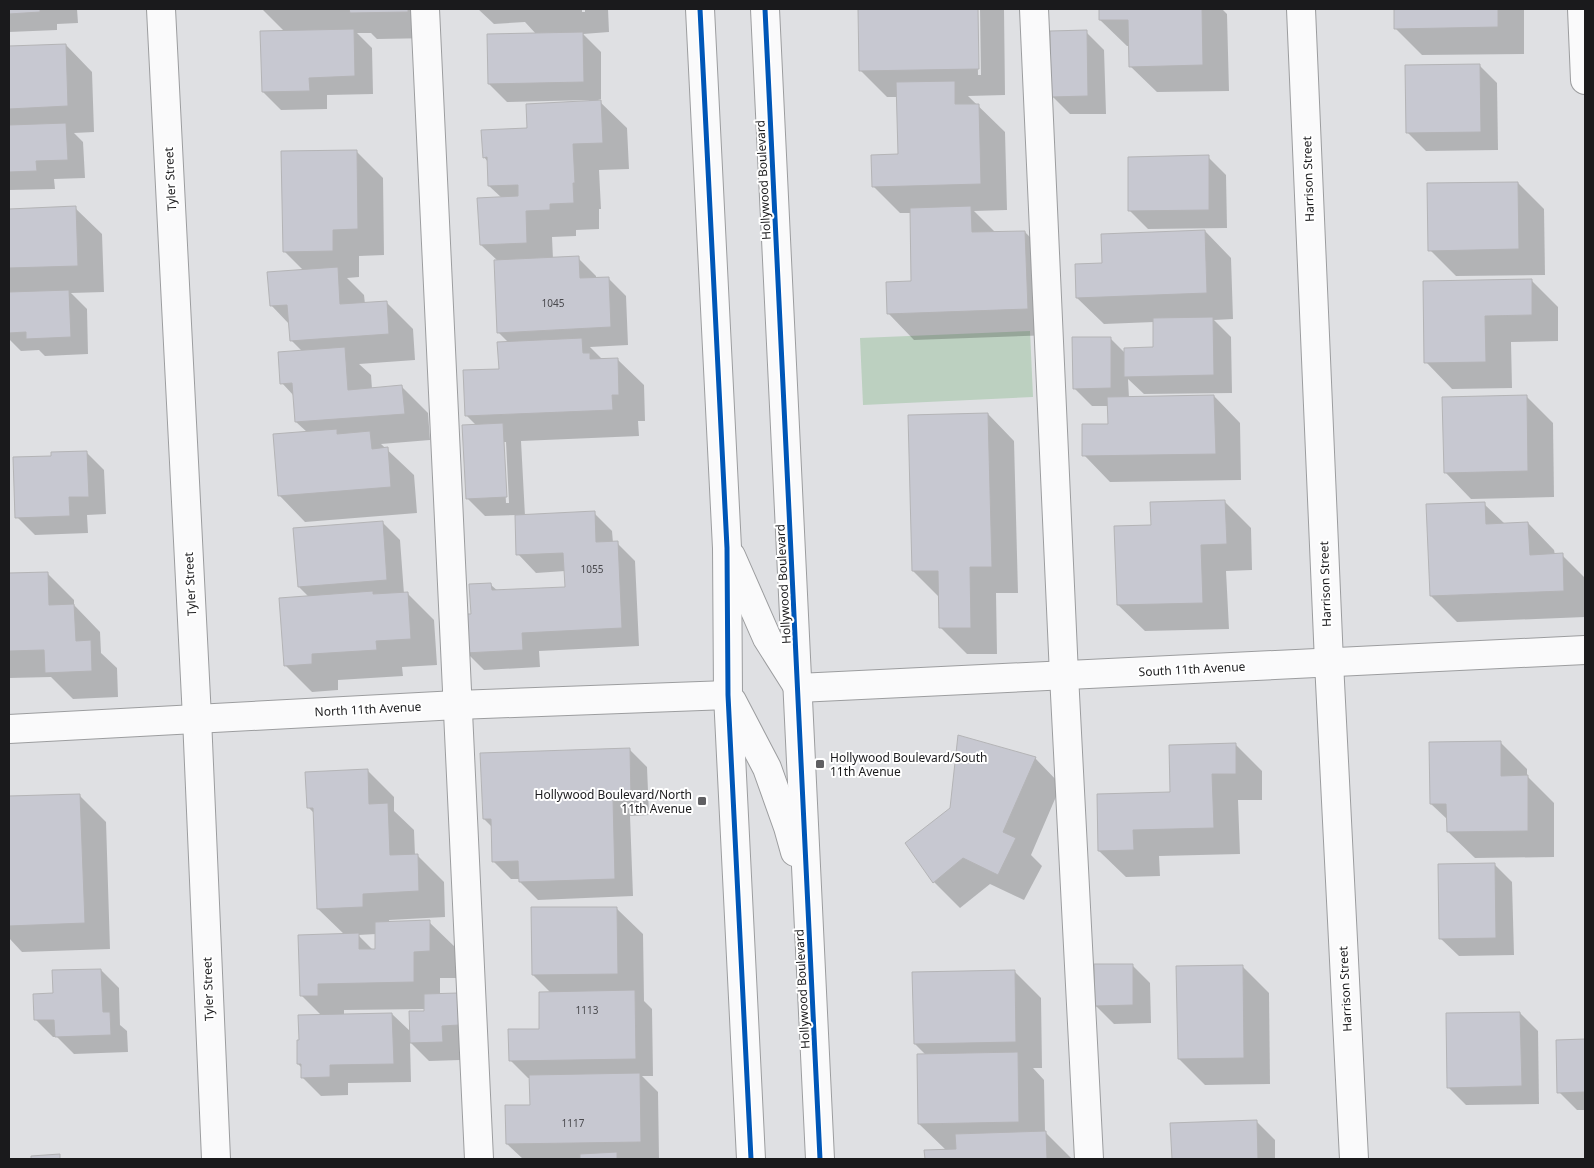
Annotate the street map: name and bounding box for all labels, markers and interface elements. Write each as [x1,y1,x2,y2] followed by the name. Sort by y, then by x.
[751,120,775,240] street label: Hollywood Boulevard
[1298,135,1318,222] street label: Harrison Street
[160,146,180,211] street label: Tyler Street
[542,296,565,310] house number: 1045
[771,524,795,644] street label: Hollywood Boulevard
[1315,540,1335,627] street label: Harrison Street
[180,551,200,616] street label: Tyler Street
[581,562,604,576] house number: 1055
[1138,658,1246,680] street label: South 11th Avenue
[314,698,422,720] street label: North 11th Avenue
[830,749,987,780] place label: Hollywood Boulevard/South 11th Avenue
[814,758,826,770] marker: Hollywood Boulevard/South 11th Avenue
[535,786,692,817] place label: Hollywood Boulevard/North 11th Avenue
[696,795,708,807] marker: Hollywood Boulevard/North 11th Avenue
[790,929,814,1049] street label: Hollywood Boulevard
[1334,945,1356,1032] street label: Harrison Street
[198,956,218,1021] street label: Tyler Street
[576,1003,599,1017] house number: 1113
[562,1116,585,1130] house number: 1117

